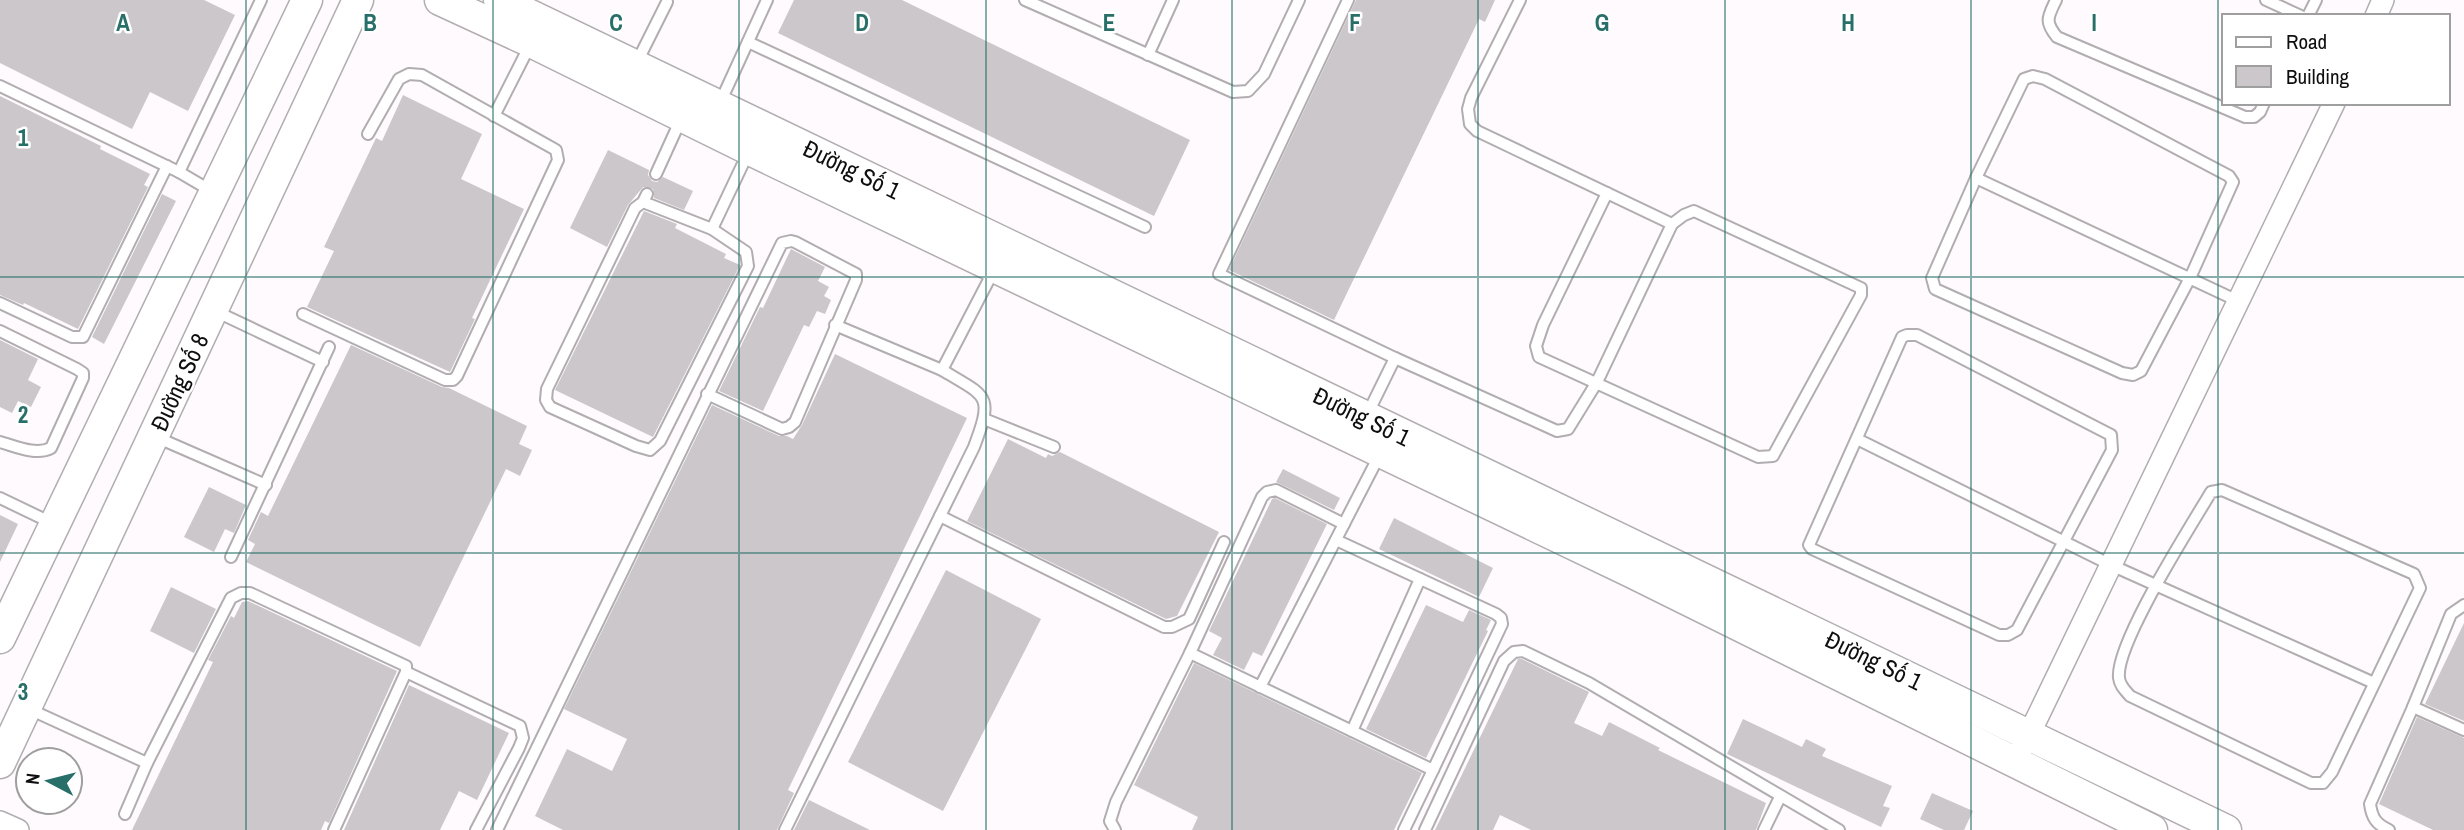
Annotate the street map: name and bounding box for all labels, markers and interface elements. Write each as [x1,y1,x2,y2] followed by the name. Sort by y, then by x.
[116,7,130,38] text: A
[363,7,377,38] text: B
[609,7,623,38] text: C
[855,7,869,38] text: D
[1103,7,1115,38] text: E
[1349,7,1361,38] text: F
[1595,7,1609,38] text: G
[1841,7,1855,38] text: H
[2091,7,2097,38] text: I
[2222,14,2450,105] legend
[2286,27,2327,56] text: Road
[2286,62,2350,91] text: Building
[18,122,29,153] text: 1
[798,132,906,206] street label: Đường Số 1
[143,328,215,436] street label: Đường Số 8
[1308,379,1416,453] street label: Đường Số 1
[18,399,28,430] text: 2
[1820,623,1928,697] street label: Đường Số 1
[18,676,28,707] text: 3
[14,746,84,816] north arrow
[19,772,46,786] text: N

